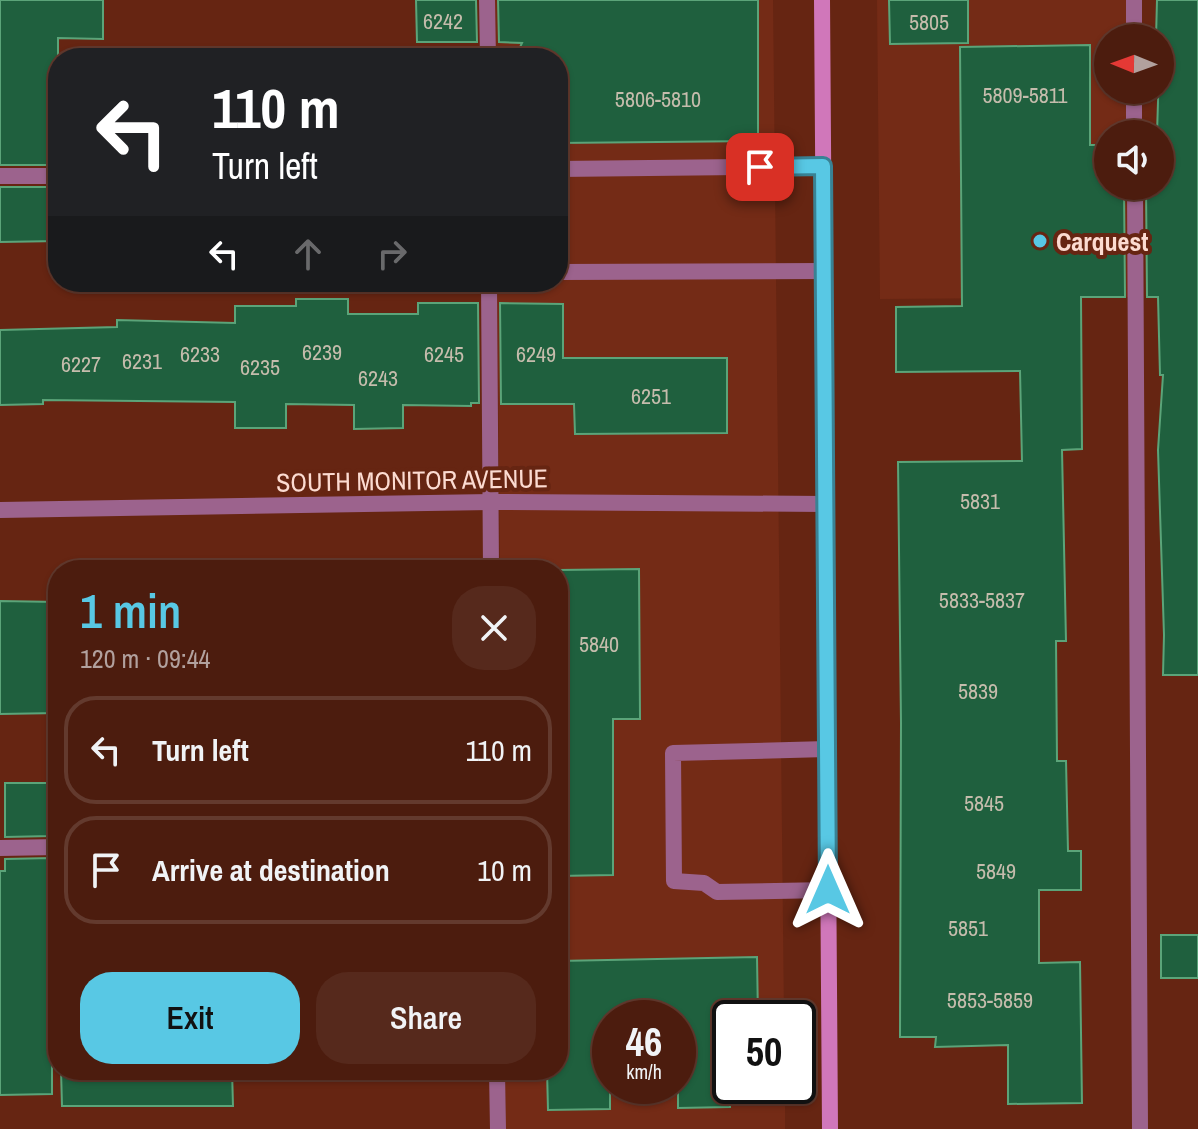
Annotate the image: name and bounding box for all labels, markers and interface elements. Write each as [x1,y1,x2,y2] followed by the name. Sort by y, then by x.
[423,6,463,36] house number: 6242
[909,7,949,37] house number: 5805
[1094,24,1174,104] north arrow
[1094,24,1174,200] map controls
[212,70,340,145] text: 110 m
[80,80,184,184] icon: left
[983,80,1067,110] house number: 5809-5811
[615,84,701,114] house number: 5806-5810
[1094,120,1174,200] button: sound
[726,133,794,201] pin
[212,142,318,190] text: Turn left
[738,145,782,189] icon: arrive
[1056,224,1148,259] place label: Carquest
[202,232,246,276] icon: left
[286,232,330,276] icon: ahead
[370,232,414,276] icon: right
[1031,232,1049,250] marker: Carquest
[302,337,342,367] house number: 6239
[180,339,220,369] house number: 6233
[424,339,464,369] house number: 6245
[516,339,556,369] house number: 6249
[122,346,162,376] house number: 6231
[61,349,101,379] house number: 6227
[240,352,280,382] house number: 6235
[358,363,398,393] house number: 6243
[631,381,671,411] house number: 6251
[276,460,548,500] street label: SOUTH MONITOR AVENUE
[960,486,1000,516] house number: 5831
[80,578,181,643] text: 1 min
[939,585,1025,615] house number: 5833-5837
[452,586,536,670] button: close
[579,629,619,659] house number: 5840
[80,641,210,676] text: 120 m · 09:44
[958,676,998,706] house number: 5839
[84,728,128,772] icon: left
[152,730,249,770] text: Turn left
[465,730,532,770] text: 110 m
[964,788,1004,818] house number: 5845
[84,848,128,892] icon: arrive
[786,848,870,932] position arrow
[152,850,390,890] text: Arrive at destination
[477,850,532,890] text: 10 m
[976,856,1016,886] house number: 5849
[948,913,988,943] house number: 5851
[80,972,300,1064] button: Exit
[316,972,536,1064] button: Share
[947,985,1033,1015] house number: 5853-5859
[712,1000,816,1104] speed limit sign: 50
[626,1015,662,1068] text: 46
[626,1058,662,1085] text: km/h

